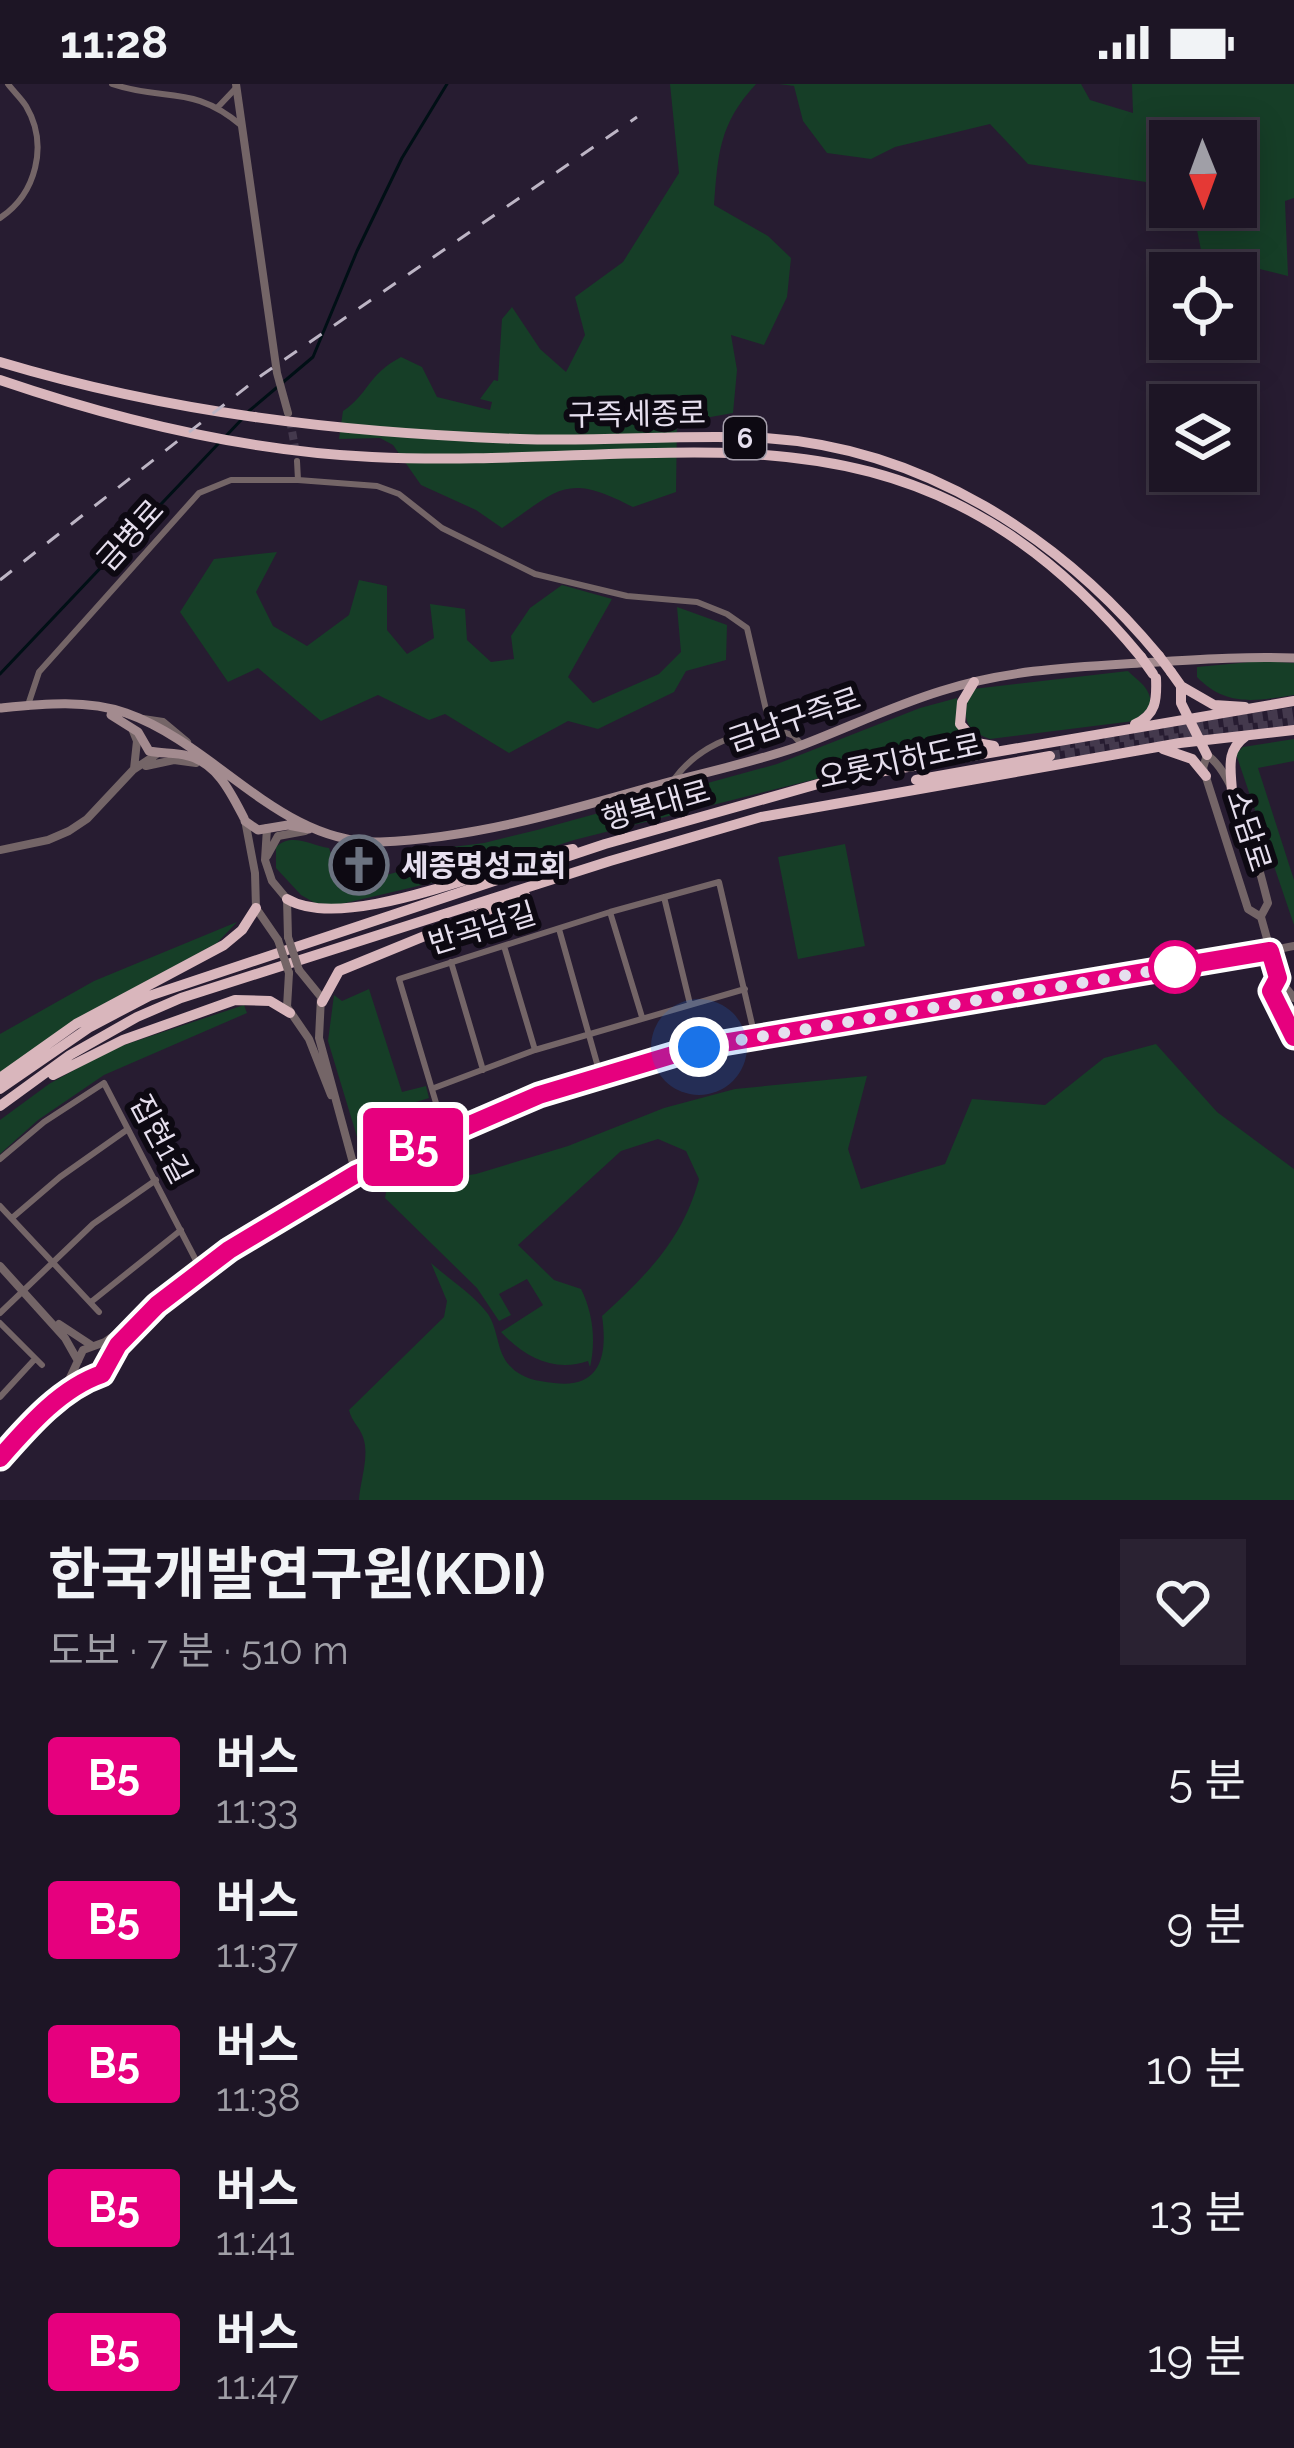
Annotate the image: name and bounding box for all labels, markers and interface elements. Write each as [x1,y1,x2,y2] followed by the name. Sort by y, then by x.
[60,16,168,69] text: 11:28
[1149,120,1257,228] north arrow
[1149,120,1257,492] map controls
[1149,252,1257,360] button: locate
[1149,384,1257,492] button: layers
[568,395,706,433] street label: 구즉세종로
[724,417,766,459] road number: 6
[89,493,171,577] street label: 금병로
[723,680,865,758] street label: 금남구즉로
[815,727,985,795] street label: 오롯지하도로
[598,773,714,837] street label: 행복대로
[1220,786,1278,876] street label: 소담로
[328,834,390,896] church icon: 세종명성교회
[401,848,567,883] place label: 세종명성교회
[424,895,540,961] street label: 반곡남길
[1150,942,1200,992] unlabelled marker
[669,1017,729,1077] your location
[123,1089,199,1189] street label: 집현1길
[359,1108,467,1186] line badge: B5
[387,1122,439,1171] text: B5
[1120,1539,1246,1665] button: heart
[48,1540,546,1607] text: 한국개발연구원(KDI)
[48,1627,349,1673] text: 도보 · 7 분 · 510 m
[216,1731,299,1784] text: 버스
[88,1751,140,1800] text: B5
[1169,1754,1246,1807] text: 5 분
[216,1786,298,1832] text: 11:33
[216,1875,299,1928] text: 버스
[88,1895,140,1944] text: B5
[1167,1898,1246,1951] text: 9 분
[216,1930,298,1976] text: 11:37
[216,2019,299,2072] text: 버스
[88,2039,140,2088] text: B5
[1146,2042,1246,2095] text: 10 분
[216,2074,301,2120] text: 11:38
[216,2163,299,2216] text: 버스
[88,2183,140,2232] text: B5
[1150,2186,1246,2239] text: 13 분
[216,2218,295,2264] text: 11:41
[216,2307,299,2360] text: 버스
[88,2327,140,2376] text: B5
[1147,2330,1246,2383] text: 19 분
[216,2362,299,2408] text: 11:47

